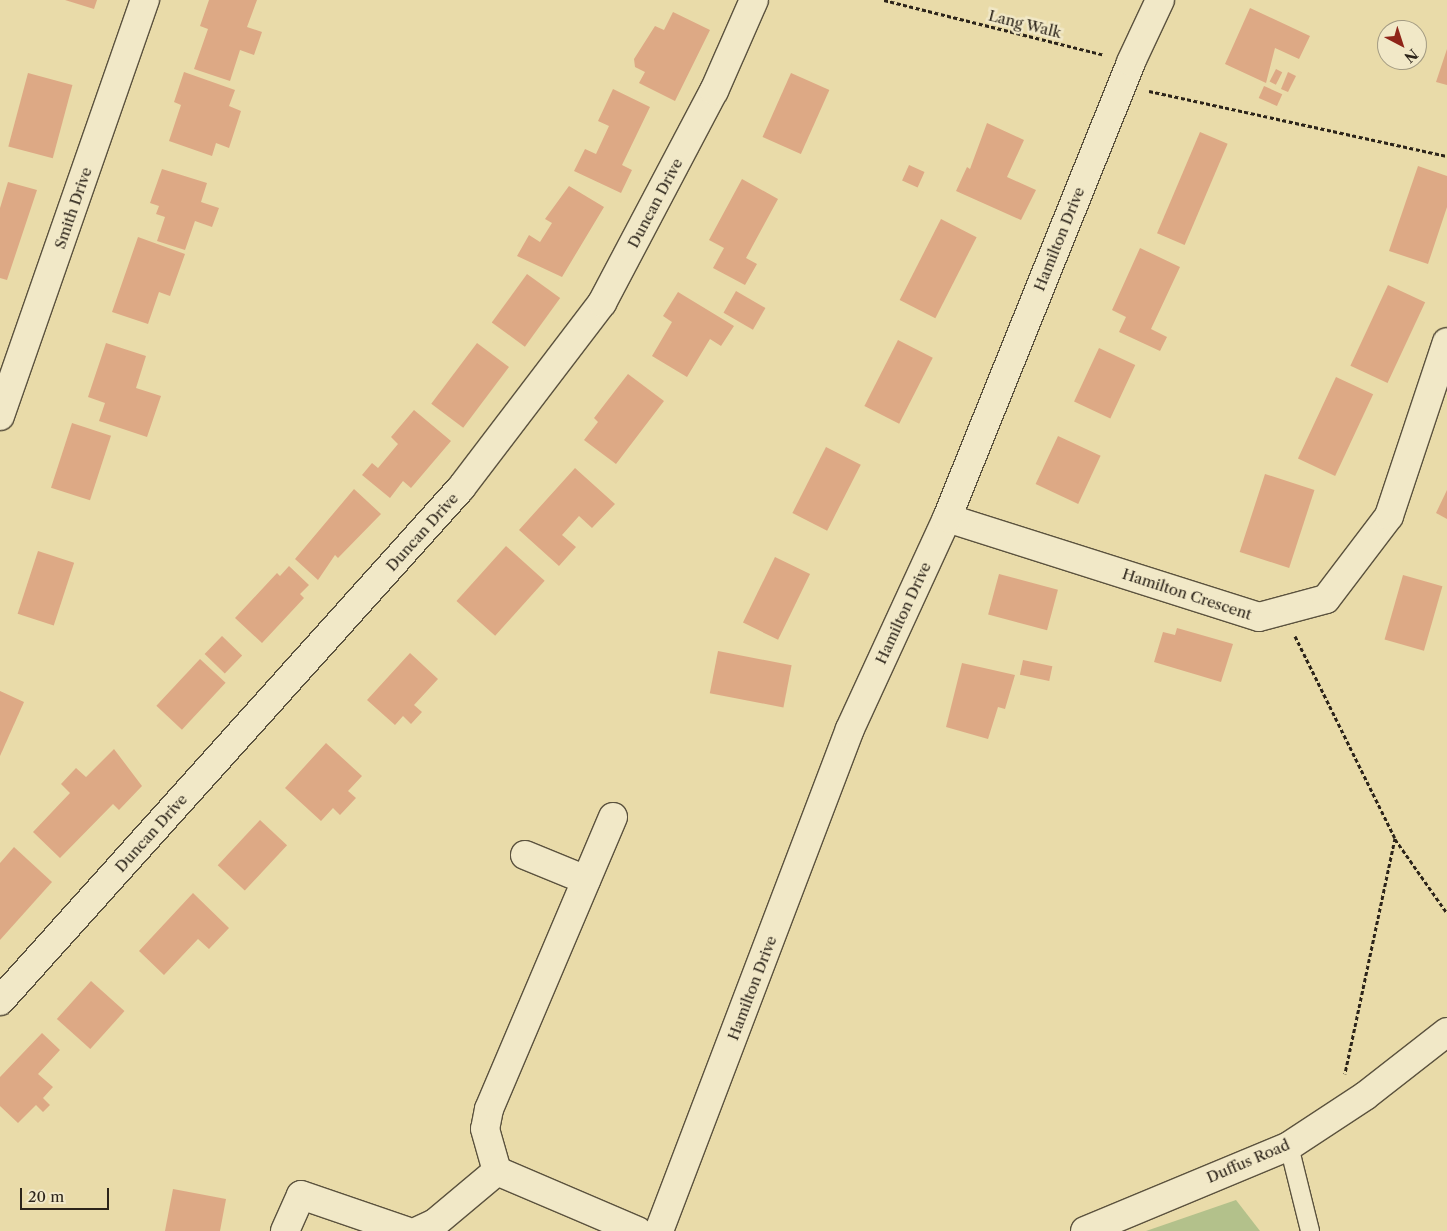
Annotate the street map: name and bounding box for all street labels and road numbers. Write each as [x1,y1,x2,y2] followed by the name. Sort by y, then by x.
[986,6,1064,42] street label: Lang Walk
[624,155,686,251] street label: Duncan Drive
[51,165,95,251] street label: Smith Drive
[1030,184,1088,294] street label: Hamilton Drive
[382,489,462,575] street label: Duncan Drive
[871,559,935,667] street label: Hamilton Drive
[1120,565,1254,623] street label: Hamilton Crescent
[111,790,191,876] street label: Duncan Drive
[724,933,780,1043] street label: Hamilton Drive
[1204,1135,1292,1187] street label: Duffus Road

